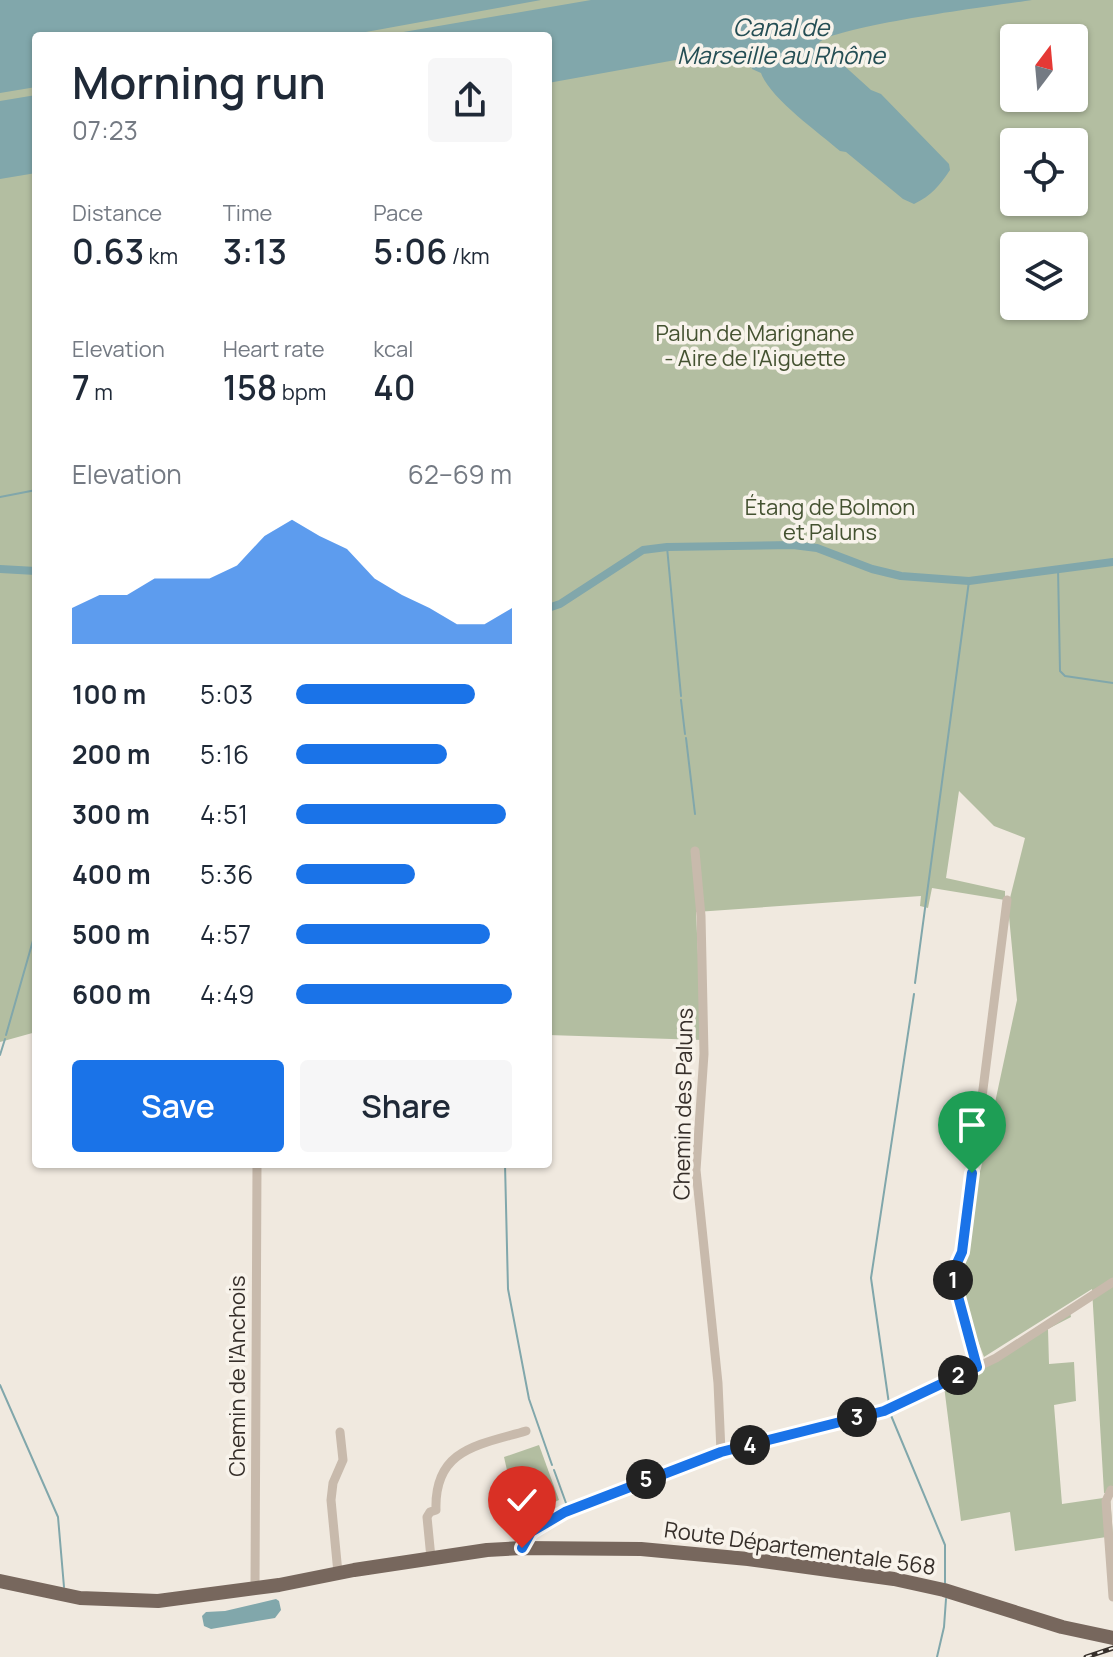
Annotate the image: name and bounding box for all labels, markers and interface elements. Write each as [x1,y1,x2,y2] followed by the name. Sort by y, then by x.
[677,10,887,71] water label: Canal de Marseille au Rhône
[1000,24,1088,112] north arrow
[1000,24,1088,320] map controls
[72,52,326,112] text: Morning run
[428,58,512,142] button: share
[72,112,138,148] text: 07:23
[1000,128,1088,216] button: locate
[72,198,162,228] text: Distance
[223,198,272,228] text: Time
[373,198,423,228] text: Pace
[72,228,144,274] text: 0.63
[223,228,287,274] text: 3:13
[373,228,447,274] text: 5:06
[1000,232,1088,320] button: layers
[144,241,178,271] text: km
[447,241,490,271] text: /km
[656,318,855,373] park label: Palun de Marignane - Aire de l'Aiguette
[72,334,165,364] text: Elevation
[223,334,325,364] text: Heart rate
[373,334,413,364] text: kcal
[72,364,90,410] text: 7
[223,364,277,410] text: 158
[373,364,416,410] text: 40
[90,377,113,407] text: m
[277,377,326,407] text: bpm
[72,456,182,492] text: Elevation
[408,456,512,492] text: 62–69 m
[745,492,915,547] park label: Étang de Bolmon et Paluns
[72,676,146,712] text: 100 m
[200,676,253,712] text: 5:03
[72,736,150,772] text: 200 m
[200,736,249,772] text: 5:16
[72,796,150,832] text: 300 m
[200,796,248,832] text: 4:51
[72,856,151,892] text: 400 m
[200,856,253,892] text: 5:36
[72,916,150,952] text: 500 m
[200,916,251,952] text: 4:57
[72,976,151,1012] text: 600 m
[200,976,254,1012] text: 4:49
[666,1008,700,1200] street label: Chemin des Paluns
[72,1060,284,1152] button: Save
[300,1060,512,1152] button: Share
[938,1091,1006,1173] pin
[950,1103,994,1147] icon: arrive
[933,1260,973,1300] pin: 1
[948,1265,958,1295] text: 1
[222,1275,252,1477] street label: Chemin de l'Anchois
[938,1355,978,1395] pin: 2
[951,1360,965,1390] text: 2
[837,1397,877,1437] pin: 3
[851,1402,863,1432] text: 3
[730,1425,770,1465] pin: 4
[743,1430,757,1460] text: 4
[626,1459,666,1499] pin: 5
[640,1464,652,1494] text: 5
[488,1466,556,1548] pin
[500,1478,544,1522] icon: check
[662,1514,938,1582] street label: Route Départementale 568

